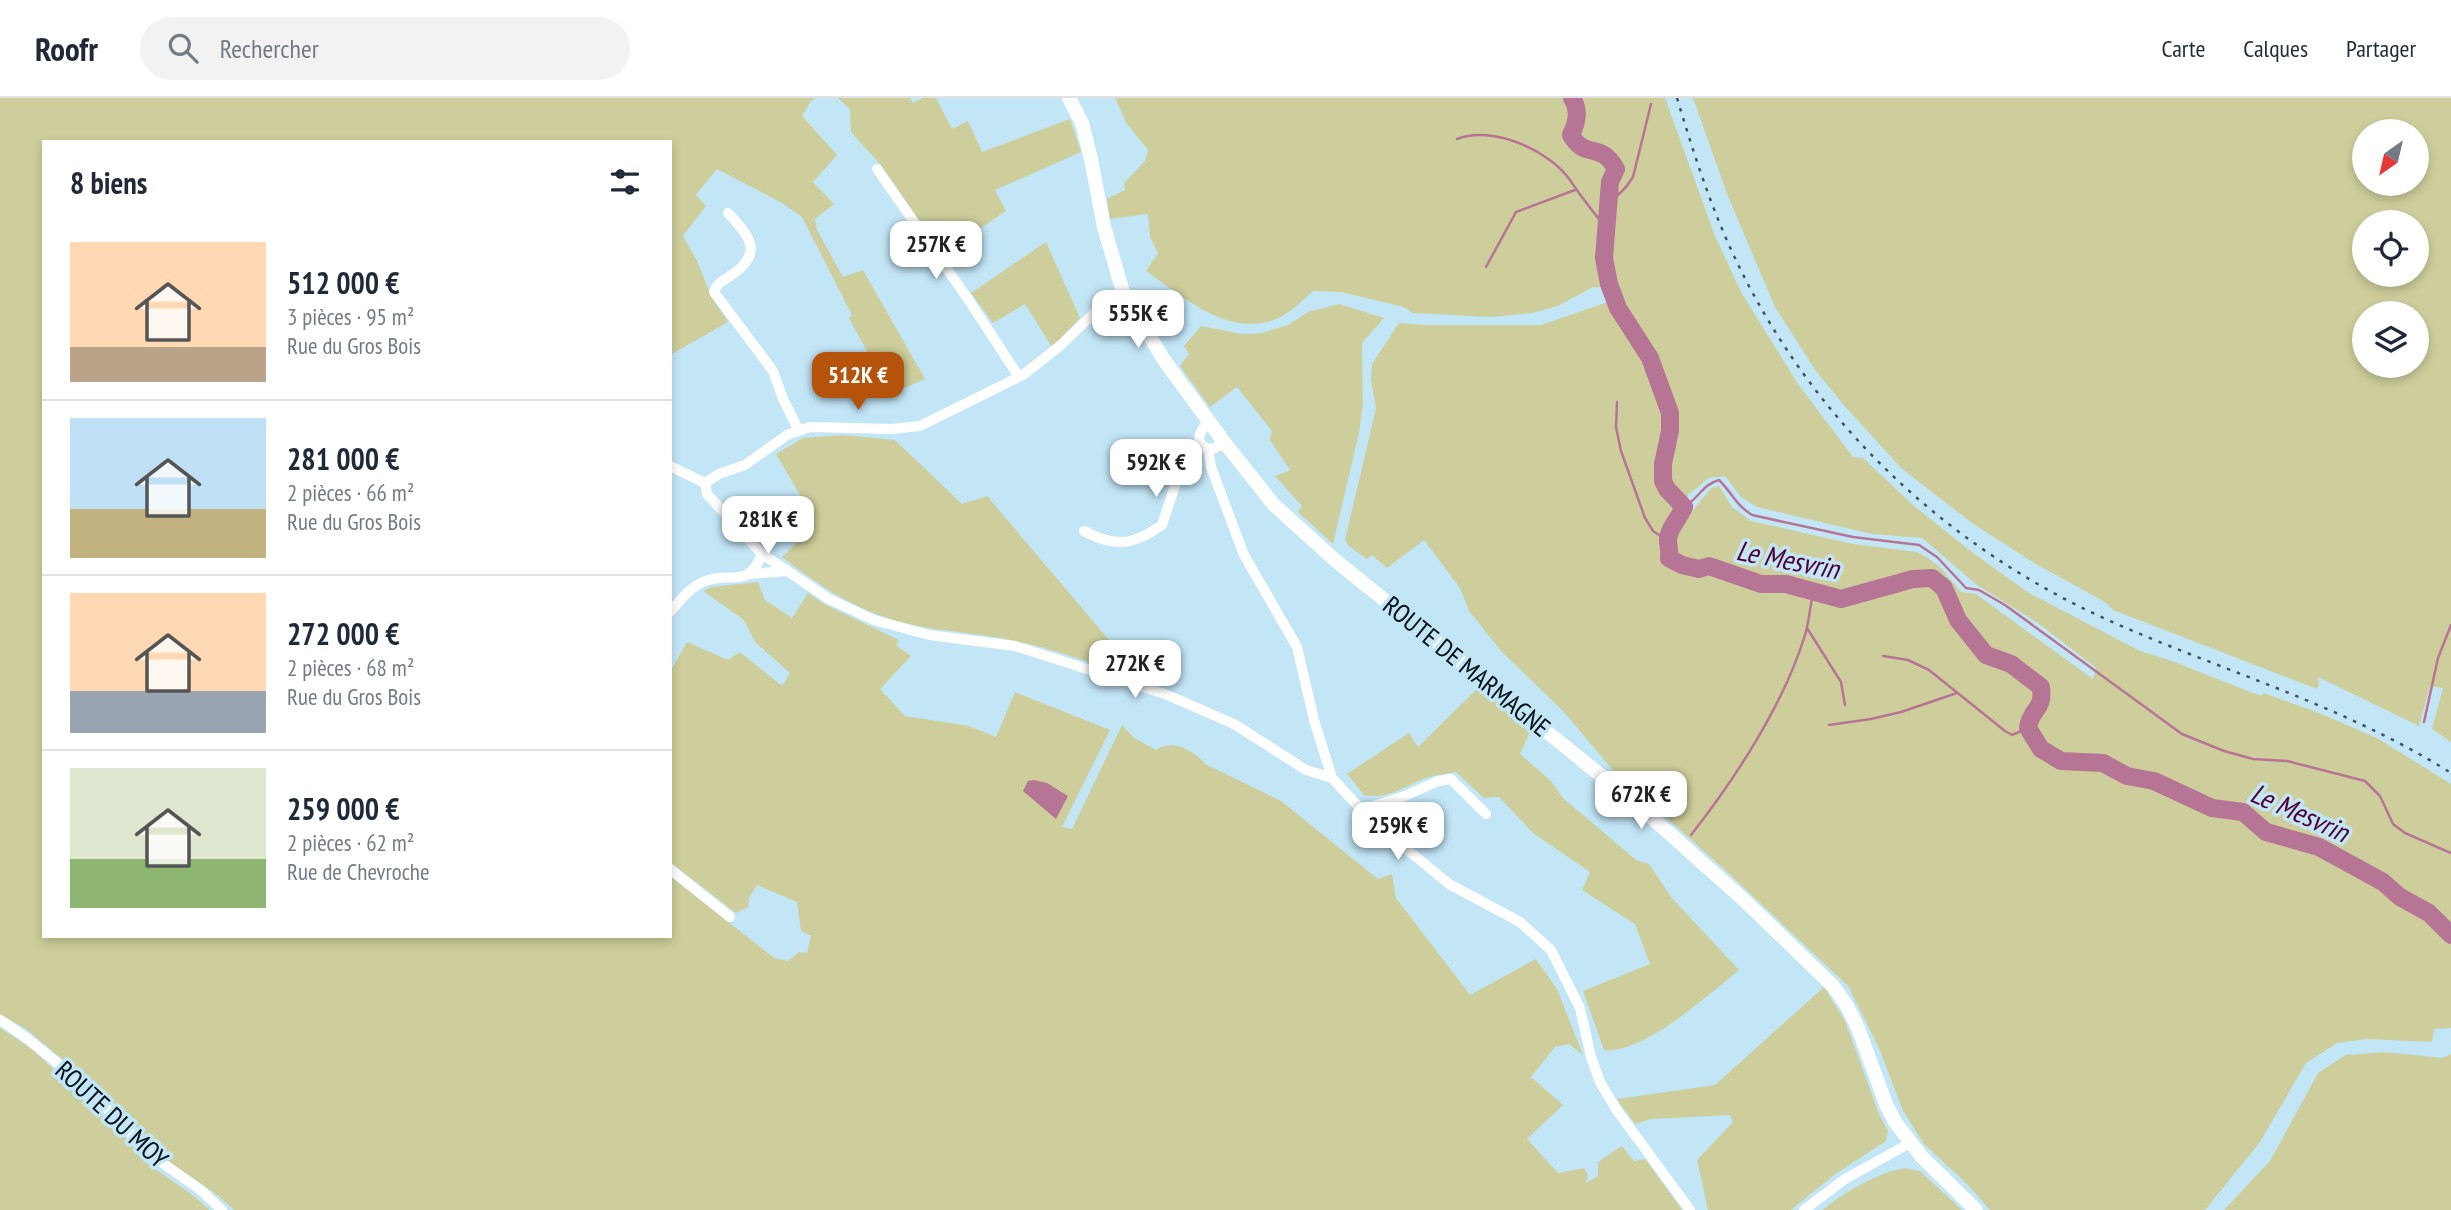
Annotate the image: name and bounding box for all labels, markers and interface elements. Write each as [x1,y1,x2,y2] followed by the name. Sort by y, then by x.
[140,17,630,80] search box
[35,27,98,70] text: Roofr
[164,29,202,67] icon: search
[220,32,319,65] text: Rechercher
[2162,33,2205,64] text: Carte
[2243,33,2308,64] text: Calques
[2346,33,2416,64] text: Partager
[2352,119,2429,196] north arrow
[2352,119,2429,378] map controls
[70,163,147,202] text: 8 biens
[606,163,644,201] icon: filters
[2352,210,2429,287] button: locate
[879,222,993,281] pin: 257K €
[906,229,966,258] text: 257K €
[287,263,400,302] text: 512 000 €
[126,270,210,354] icon: home
[1081,290,1195,350] pin: 555K €
[1108,298,1168,327] text: 555K €
[2352,301,2429,378] button: layers
[287,302,414,331] text: 3 pièces · 95 m²
[287,331,421,360] text: Rue du Gros Bois
[801,352,915,412] pin: 512K €
[828,360,888,389] text: 512K €
[287,439,400,478] text: 281 000 €
[1099,440,1213,499] pin: 592K €
[126,446,210,530] icon: home
[1126,447,1186,476] text: 592K €
[287,478,414,507] text: 2 pièces · 66 m²
[711,496,825,556] pin: 281K €
[738,504,798,533] text: 281K €
[287,507,421,536] text: Rue du Gros Bois
[1734,531,1844,587] water label: Le Mesvrin
[1377,588,1557,744] street label: ROUTE DE MARMAGNE
[287,614,400,653] text: 272 000 €
[126,621,210,705] icon: home
[1078,640,1192,700] pin: 272K €
[1105,648,1165,677] text: 272K €
[287,653,414,682] text: 2 pièces · 68 m²
[287,682,421,711] text: Rue du Gros Bois
[1584,772,1698,831] pin: 672K €
[2245,774,2356,851] water label: Le Mesvrin
[1611,779,1671,808] text: 672K €
[287,789,400,828] text: 259 000 €
[126,796,210,880] icon: home
[1341,802,1455,862] pin: 259K €
[1368,810,1428,839] text: 259K €
[287,828,414,857] text: 2 pièces · 62 m²
[287,857,429,886] text: Rue de Chevroche
[49,1053,175,1175] street label: ROUTE DU MOY

